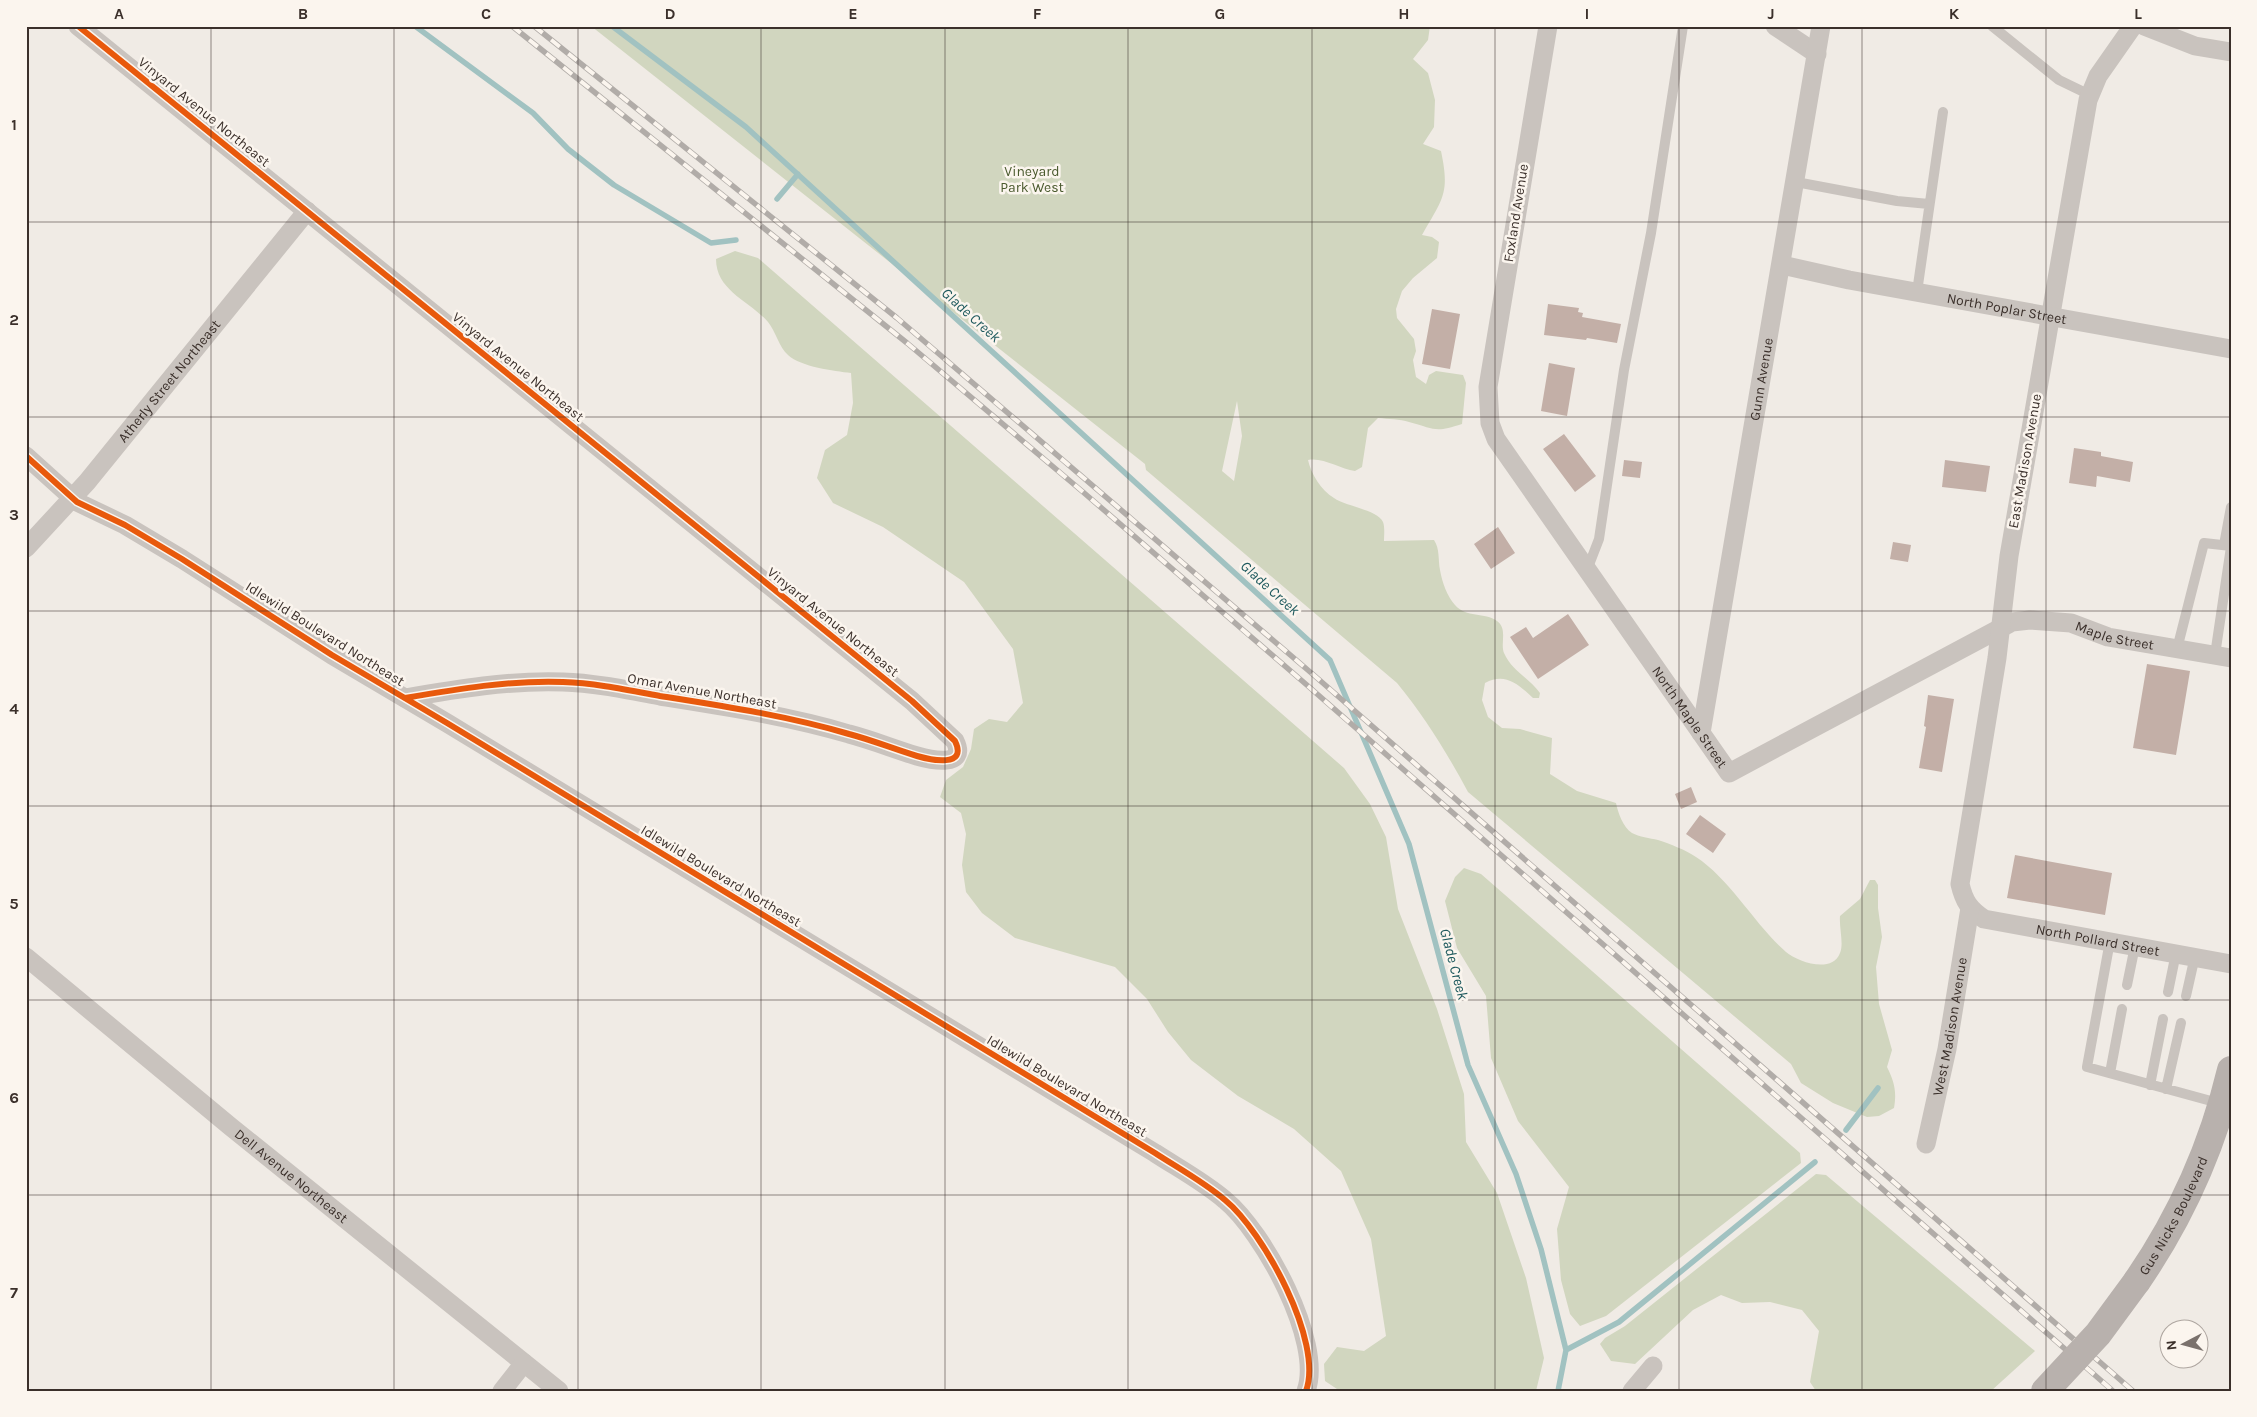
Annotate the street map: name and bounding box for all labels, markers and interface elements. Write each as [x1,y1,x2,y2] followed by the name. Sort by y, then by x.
[114,4,124,23] text: A
[298,4,308,23] text: B
[481,4,491,23] text: C
[665,4,676,23] text: D
[848,4,858,23] text: E
[1033,4,1042,23] text: F
[1215,4,1225,23] text: G
[1398,4,1410,23] text: H
[1585,4,1589,23] text: I
[1767,4,1775,23] text: J
[1949,4,1960,23] text: K
[2134,4,2142,23] text: L
[135,54,273,170] street label: Vinyard Avenue Northeast
[11,115,17,134] text: 1
[1000,163,1064,196] park label: Vineyard Park West
[1500,163,1532,263] street label: Foxland Avenue
[938,284,1004,346] water label: Glade Creek
[1946,289,2068,328] street label: North Poplar Street
[449,309,587,425] street label: Vinyard Avenue Northeast
[9,310,19,329] text: 2
[114,316,224,446] street label: Atherly Street Northeast
[1746,336,1776,422] street label: Gunn Avenue
[2005,392,2045,530] street label: East Madison Avenue
[9,505,19,524] text: 3
[1237,557,1303,619] water label: Glade Creek
[764,564,902,680] street label: Vinyard Avenue Northeast
[242,578,408,690] street label: Idlewild Boulevard Northeast
[2073,617,2155,653] street label: Maple Street
[1649,663,1731,771] street label: North Maple Street
[626,670,778,712] street label: Omar Avenue Northeast
[9,699,19,718] text: 4
[638,821,804,931] street label: Idlewild Boulevard Northeast
[9,894,19,913] text: 5
[2035,920,2161,959] street label: North Pollard Street
[1436,926,1472,1002] water label: Glade Creek
[1928,956,1970,1097] street label: West Madison Avenue
[984,1031,1150,1141] street label: Idlewild Boulevard Northeast
[9,1088,19,1107] text: 6
[231,1125,352,1226] street label: Dell Avenue Northeast
[2135,1154,2211,1278] street label: Gus Nicks Boulevard
[10,1283,18,1302] text: 7
[2160,1320,2210,1370] north arrow
[2163,1339,2181,1351] text: N

